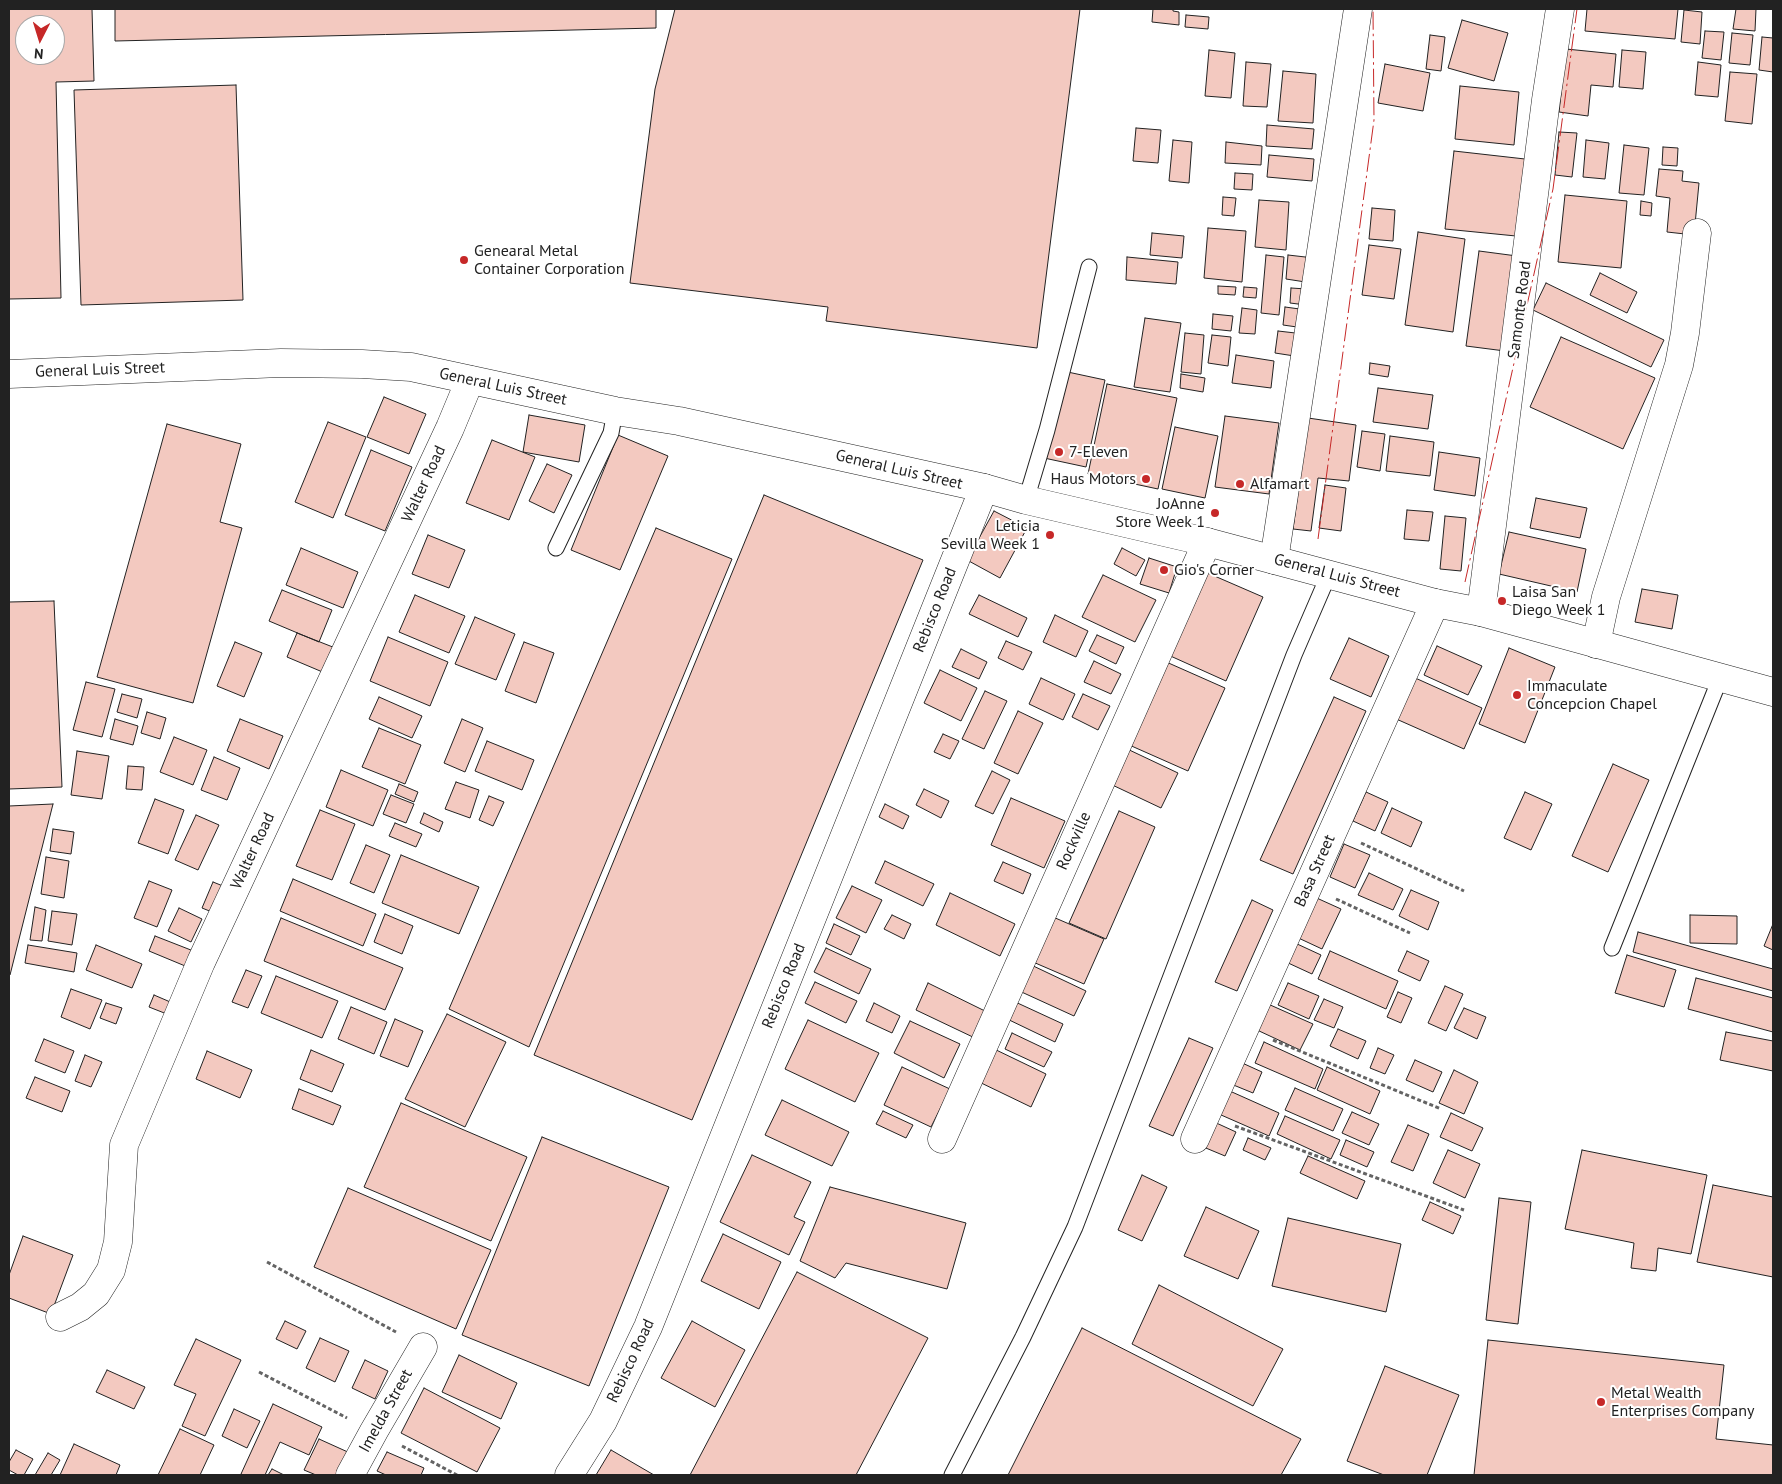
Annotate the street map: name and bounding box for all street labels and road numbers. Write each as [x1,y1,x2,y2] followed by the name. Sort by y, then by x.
[1504,260,1536,360] street label: Samonte Road
[35,358,165,382] street label: General Luis Street
[437,364,569,410] street label: General Luis Street
[398,443,450,525] street label: Walter Road
[834,446,964,494] street label: General Luis Street
[1272,550,1402,602] street label: General Luis Street
[909,565,961,655] street label: Rebisco Road
[1053,809,1095,873] street label: Rockville
[227,810,279,892] street label: Walter Road
[1291,832,1339,910] street label: Basa Street
[758,941,810,1031] street label: Rebisco Road
[603,1316,659,1406] street label: Rebisco Road
[355,1366,417,1456] street label: Imelda Street

